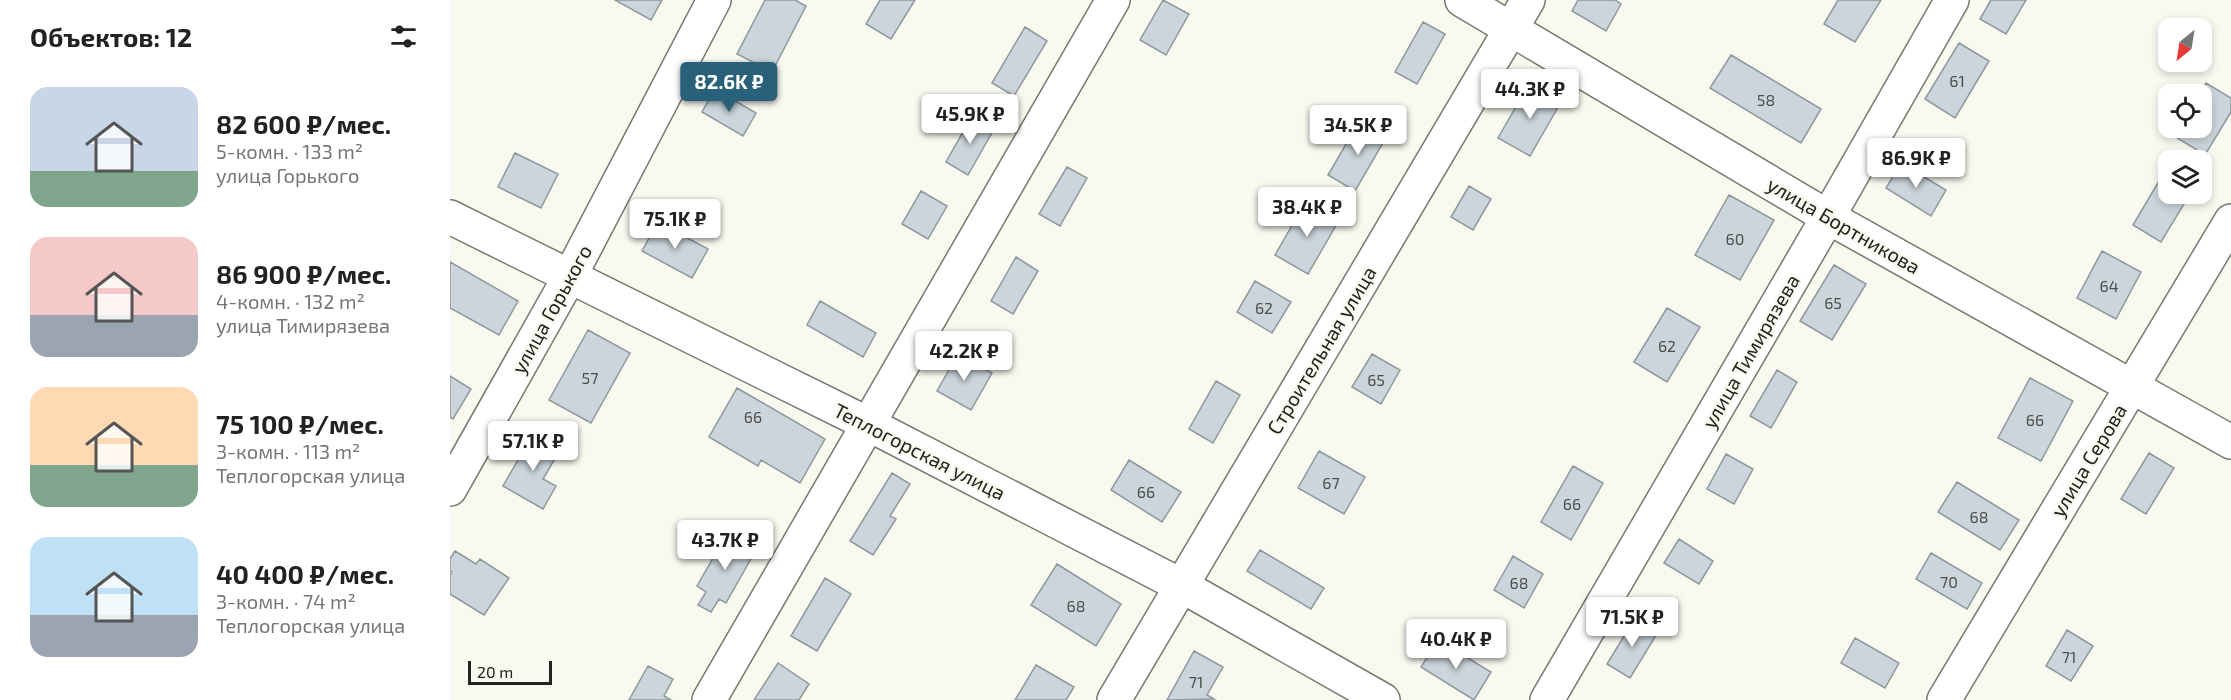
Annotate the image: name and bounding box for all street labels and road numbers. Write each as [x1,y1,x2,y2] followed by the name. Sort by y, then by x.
[1763,171,1925,279] street label: улица Бортникова
[506,240,597,378] street label: улица Горького
[1261,262,1382,439] street label: Строительная улица
[1696,270,1805,433] street label: улица Тимирязева
[830,397,1010,506] street label: Теплогорская улица
[2045,399,2132,521] street label: улица Серова

